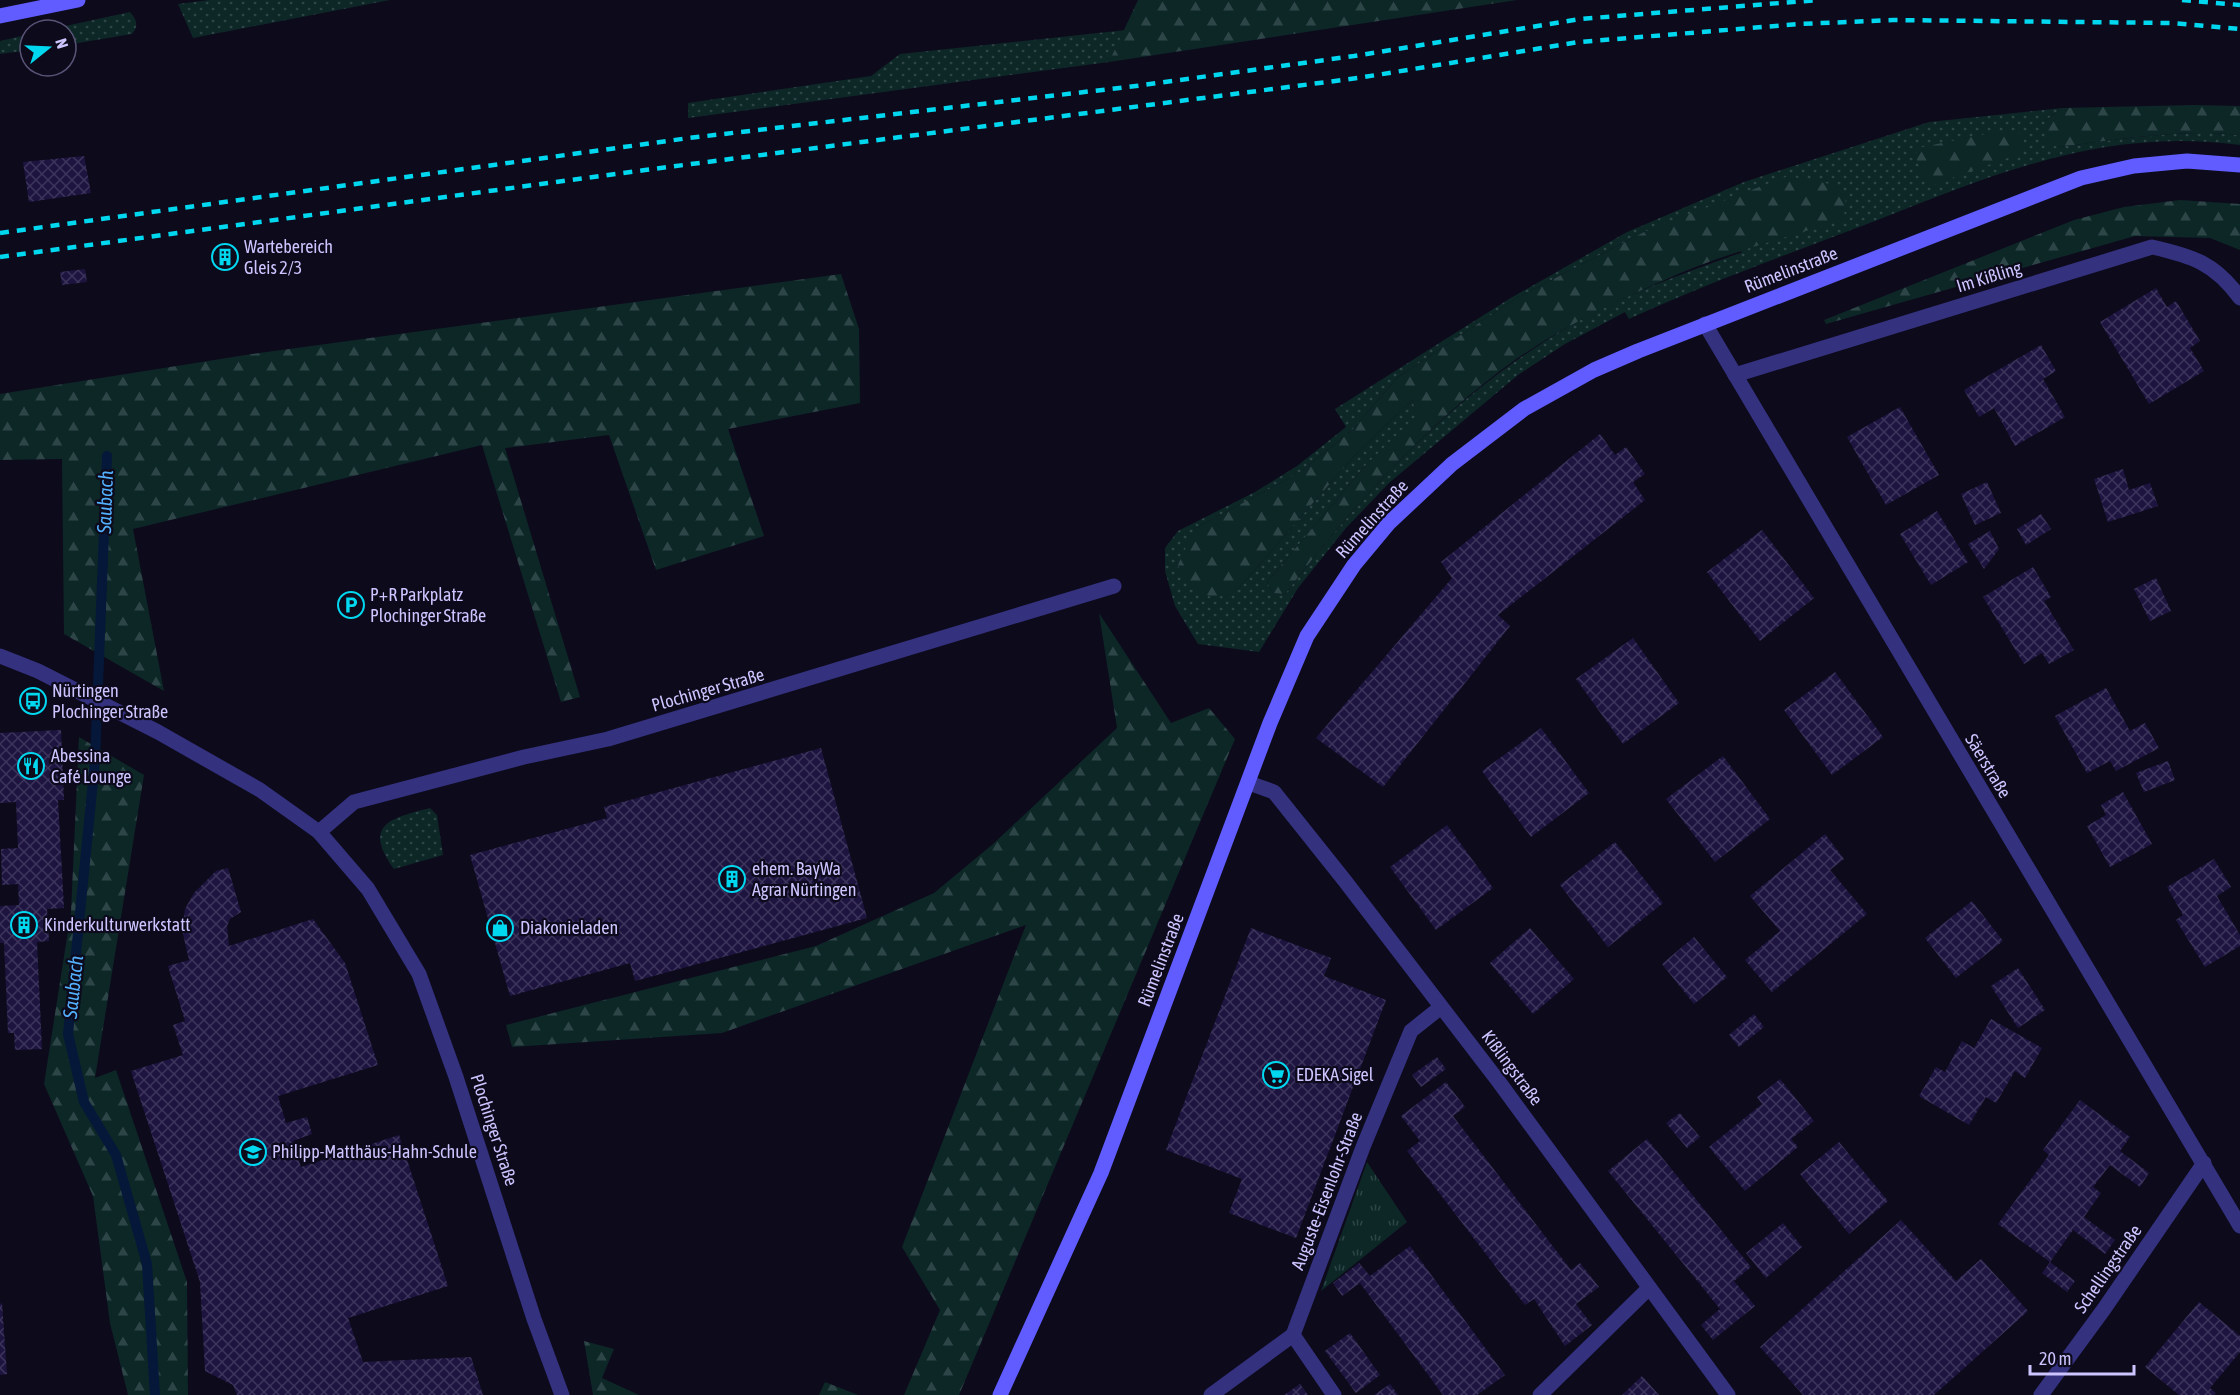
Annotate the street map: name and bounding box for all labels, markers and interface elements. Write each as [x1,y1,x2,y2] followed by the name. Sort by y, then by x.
[18,18,78,78] north arrow
[52,36,72,51] text: N
[244,236,333,278] place label: Wartebereich Gleis 2/3
[210,242,240,272] building icon: Wartebereich Gleis 2/3
[1741,242,1840,297] street label: Rümelinstraße
[1954,257,2024,296] street label: Im Kißling
[92,470,117,535] water label: Saubach
[1331,475,1412,562] street label: Rümelinstraße
[370,584,486,626] place label: P+R Parkplatz Plochinger Straße
[336,590,366,620] parking icon: P+R Parkplatz Plochinger Straße
[649,663,767,716] street label: Plochinger Straße
[52,680,168,722] place label: Nürtingen Plochinger Straße
[18,686,48,716] bus stop icon: Nürtingen Plochinger Straße
[1961,730,2016,802] street label: Säerstraße
[51,745,131,787] place label: Abessina Café Lounge
[16,751,46,781] restaurant icon: Abessina Café Lounge
[752,858,856,900] place label: ehem. BayWa Agrar Nürtingen
[717,864,747,894] building icon: ehem. BayWa Agrar Nürtingen
[9,910,39,940] building icon: Kinderkulturwerkstatt
[1133,910,1188,1009] street label: Rümelinstraße
[485,913,515,943] shop icon: Diakonieladen
[44,914,191,935] place label: Kinderkulturwerkstatt
[520,917,618,938] place label: Diakonieladen
[58,954,87,1021] water label: Saubach
[1477,1026,1547,1109] street label: Kißlingstraße
[1261,1060,1291,1090] supermarket icon: EDEKA Sigel
[1296,1064,1374,1085] place label: EDEKA Sigel
[467,1071,522,1188] street label: Plochinger Straße
[1287,1109,1366,1273] street label: Auguste-Eisenlohr-Straße
[238,1137,268,1167] school or university icon: Philipp-Matthäus-Hahn-Schule
[272,1141,477,1162] place label: Philipp-Matthäus-Hahn-Schule
[2070,1221,2146,1317] street label: Schellingstraße
[2030,1338,2134,1376] scale bar
[2039,1348,2071,1369] text: 20 m

